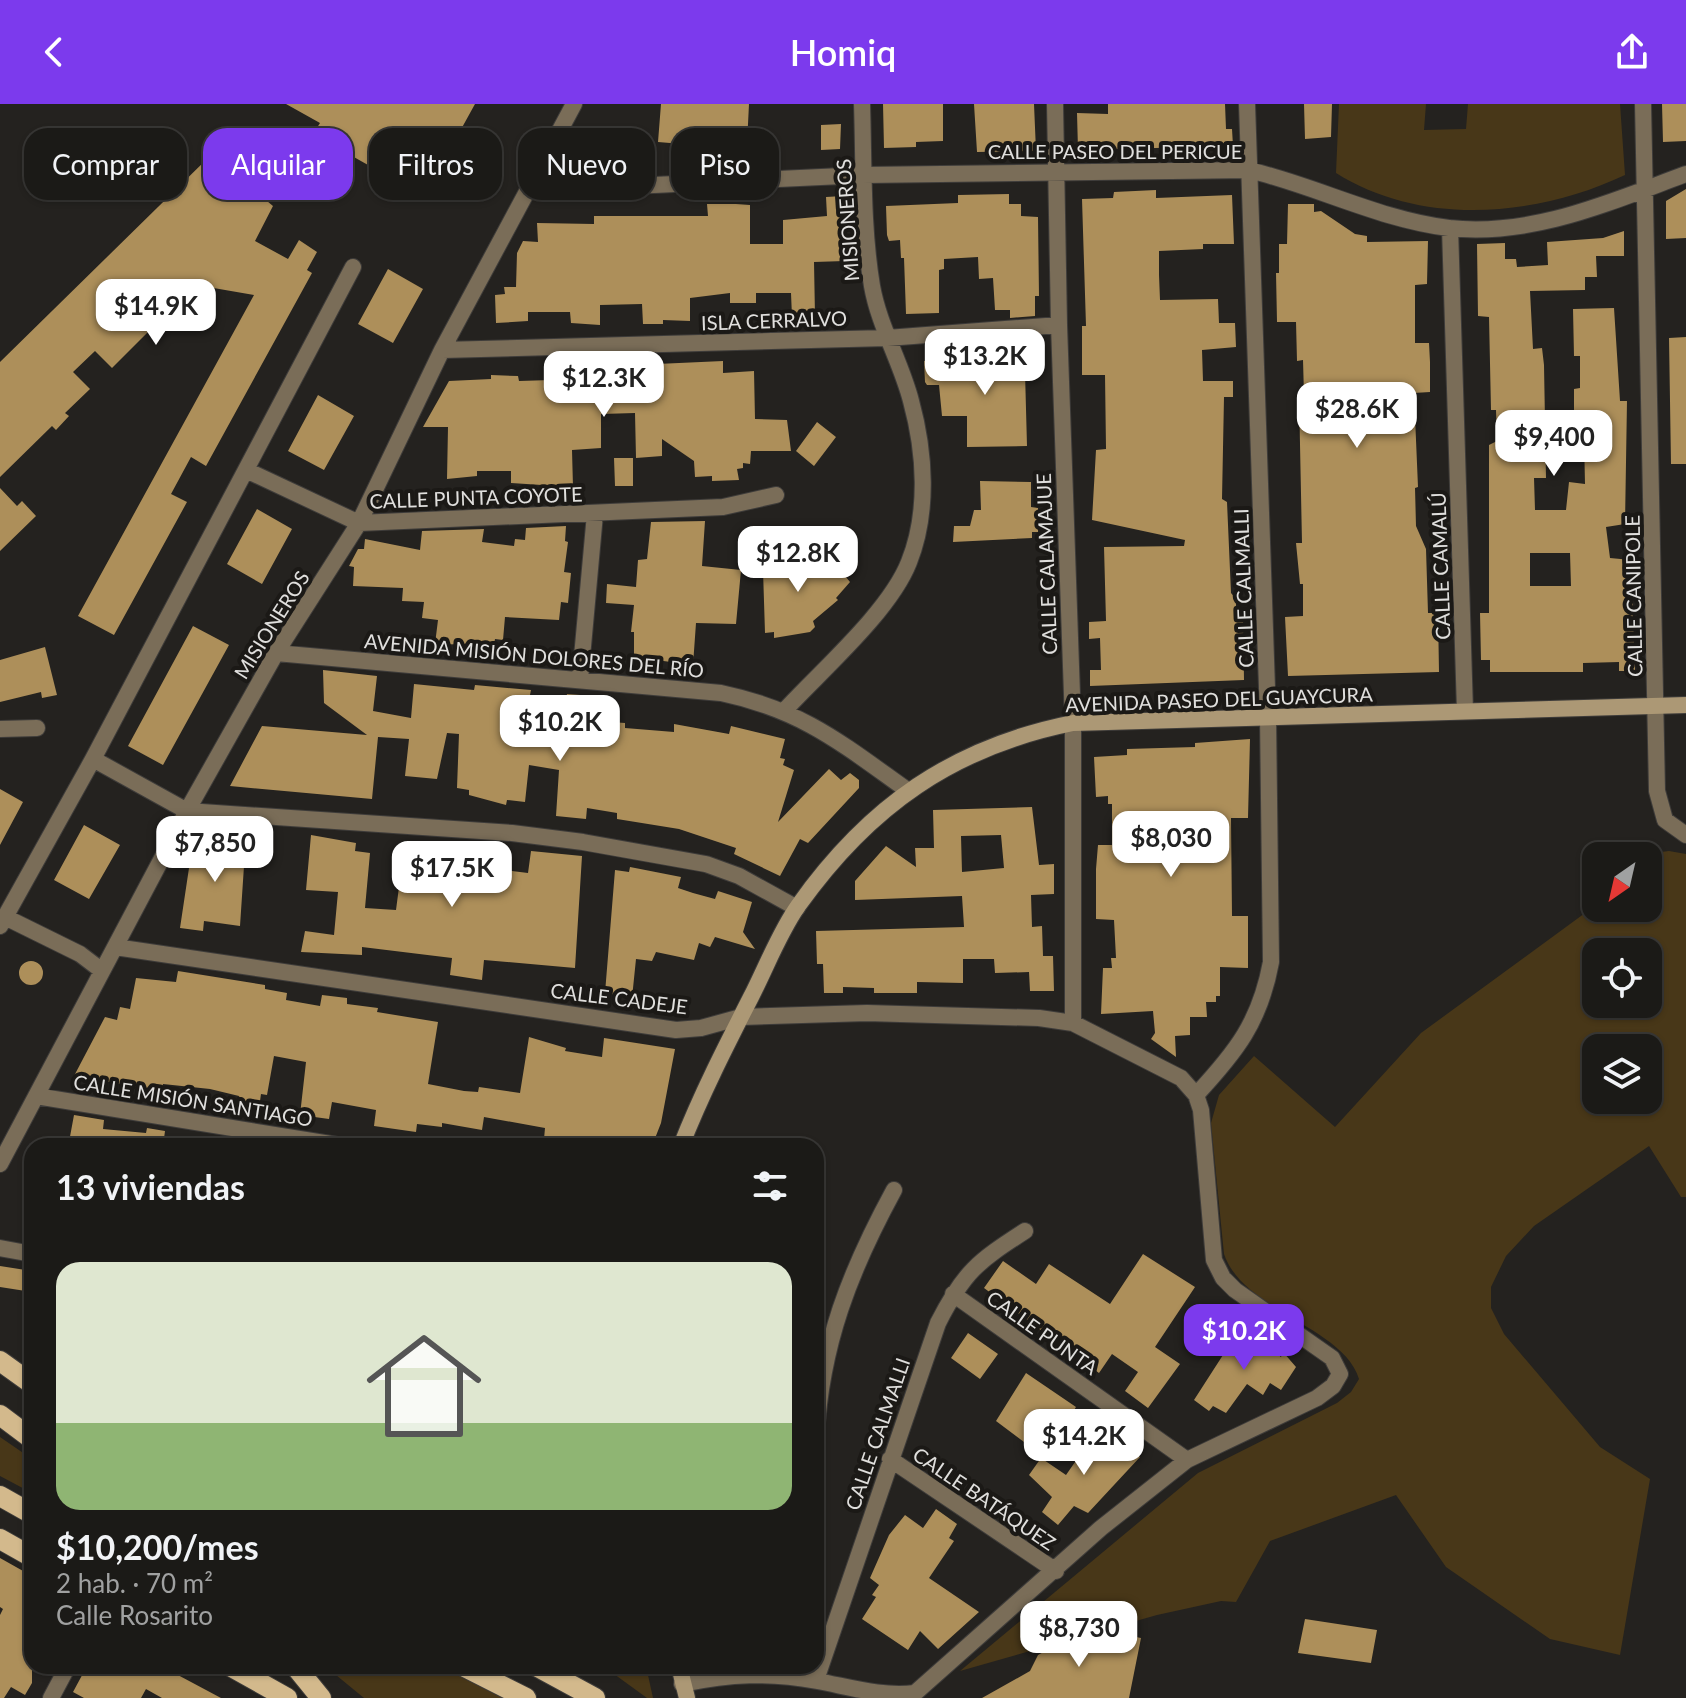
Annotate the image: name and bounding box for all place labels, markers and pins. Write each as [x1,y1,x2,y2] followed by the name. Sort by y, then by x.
[91,279,221,347] pin: $14.9K
[920,329,1050,397] pin: $13.2K
[539,351,669,419] pin: $12.3K
[1292,382,1422,450] pin: $28.6K
[1489,410,1619,478] pin: $9,400
[733,526,863,594] pin: $12.8K
[495,695,625,763] pin: $10.2K
[1106,811,1236,879] pin: $8,030
[150,816,280,884] pin: $7,850
[387,841,517,909] pin: $17.5K
[1179,1304,1309,1372] pin: $10.2K
[1019,1409,1149,1477] pin: $14.2K
[1014,1601,1144,1669] pin: $8,730

